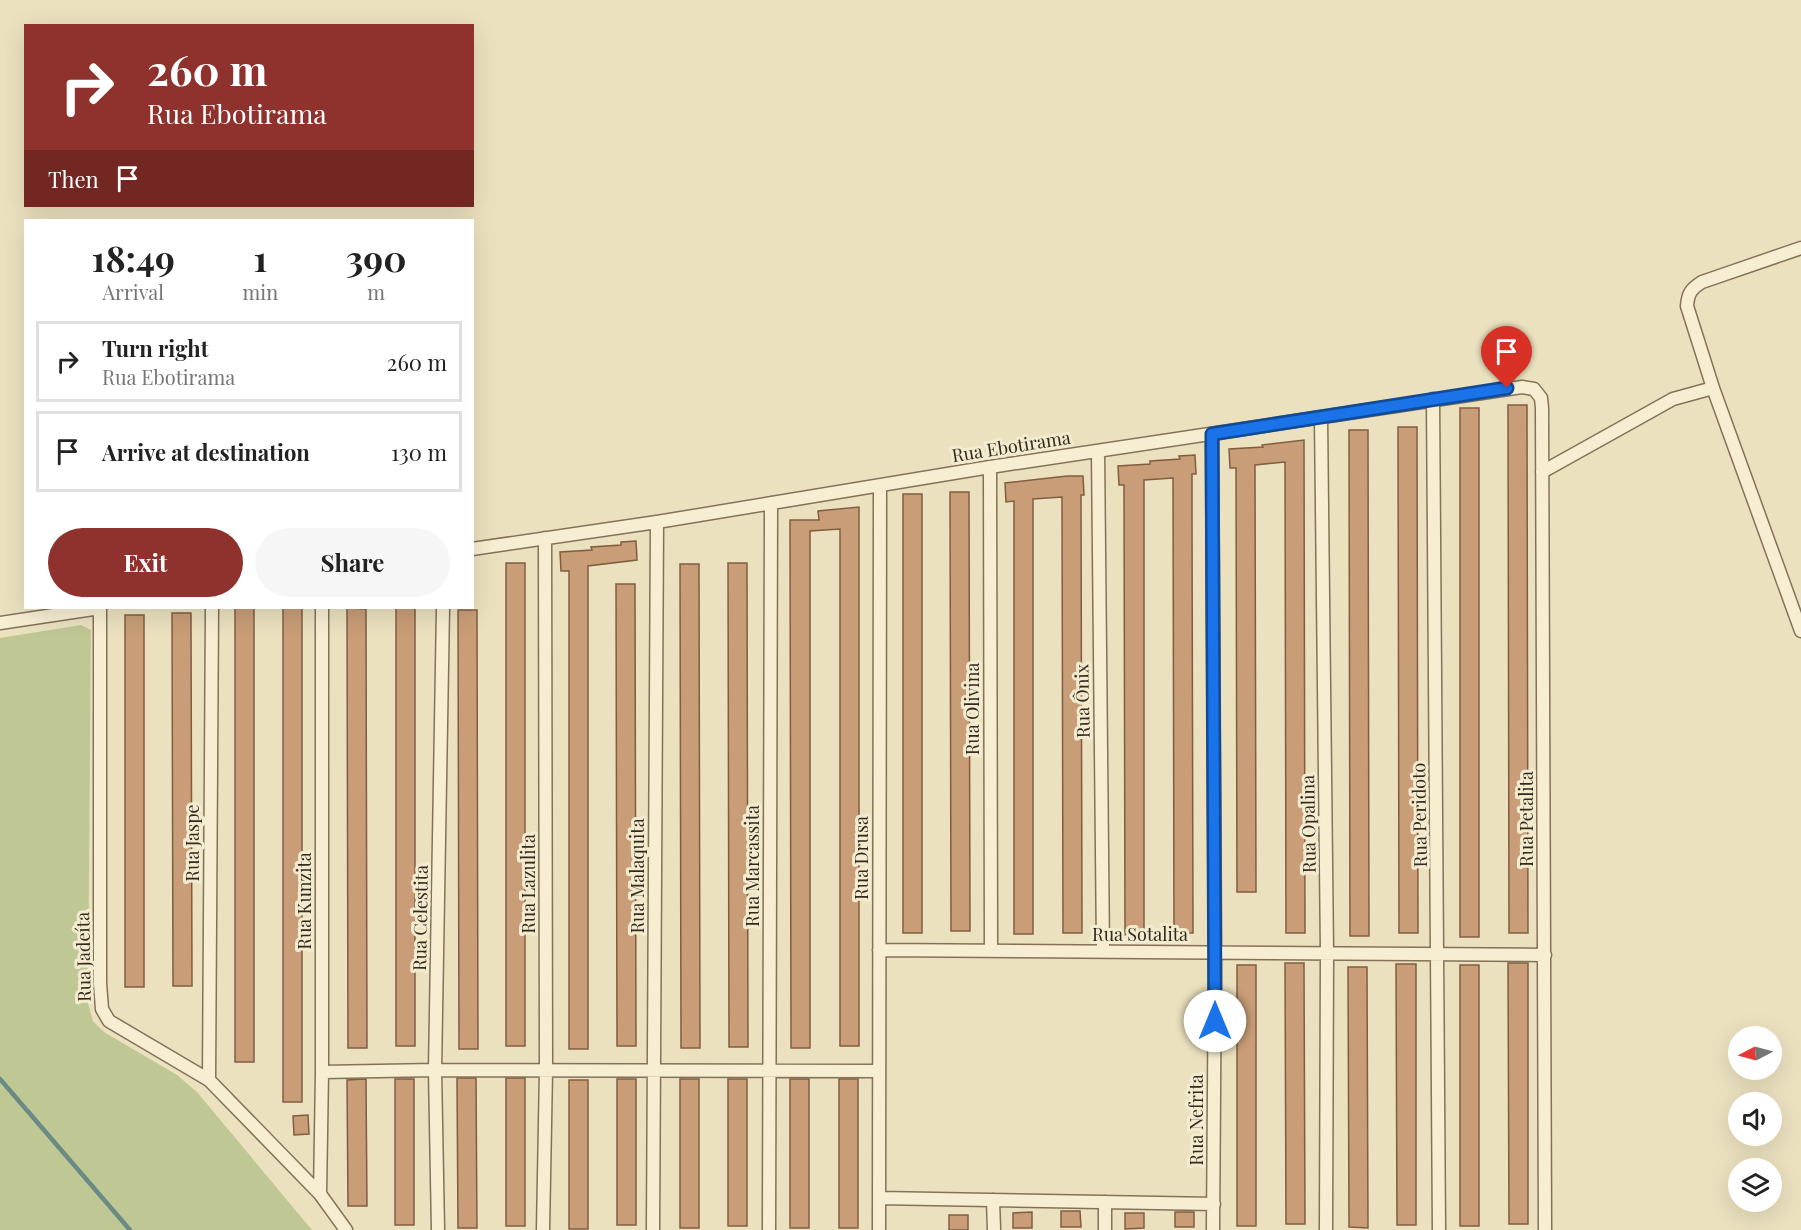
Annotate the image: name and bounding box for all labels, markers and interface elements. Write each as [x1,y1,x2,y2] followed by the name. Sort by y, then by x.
[147,41,267,97] text: 260 m
[48,48,126,126] icon: right
[147,95,327,131] text: Rua Ebotirama
[111,162,144,195] icon: arrive
[48,164,99,194] text: Then
[92,233,175,281] text: 18:49
[253,233,267,281] text: 1
[346,233,406,281] text: 390
[102,278,164,305] text: Arrival
[243,278,278,305] text: min
[367,278,385,305] text: m
[1481,326,1532,388] pin
[102,333,208,363] text: Turn right
[1490,335,1523,368] icon: arrive
[51,345,84,378] icon: right
[387,347,447,377] text: 260 m
[102,363,235,390] text: Rua Ebotirama
[950,425,1072,467] street label: Rua Ebotirama
[51,435,84,468] icon: arrive
[102,437,310,467] text: Arrive at destination
[391,437,447,467] text: 130 m
[48,528,243,597] button: Exit
[255,528,450,597] button: Share
[960,663,984,755] street label: Rua Olivina
[1069,663,1095,738] street label: Rua Ônix
[1406,762,1432,868] street label: Rua Peridoto
[1514,771,1538,867] street label: Rua Petalita
[1295,775,1321,873] street label: Rua Opalina
[180,804,204,882] street label: Rua Jaspe
[740,805,764,927] street label: Rua Marcassita
[849,816,873,900] street label: Rua Drusa
[625,818,649,934] street label: Rua Malaquita
[516,834,540,934] street label: Rua Lazulita
[292,852,316,950] street label: Rua Kunzita
[407,865,433,971] street label: Rua Celestita
[70,912,96,1002] street label: Rua Jadeíta
[1092,922,1188,946] street label: Rua Sotalita
[1183,989,1247,1053] position arrow
[1728,1026,1782,1080] north arrow
[1728,1026,1782,1212] map controls
[1184,1074,1208,1166] street label: Rua Nefrita
[1728,1092,1782,1146] button: sound
[1728,1158,1782,1212] button: layers

